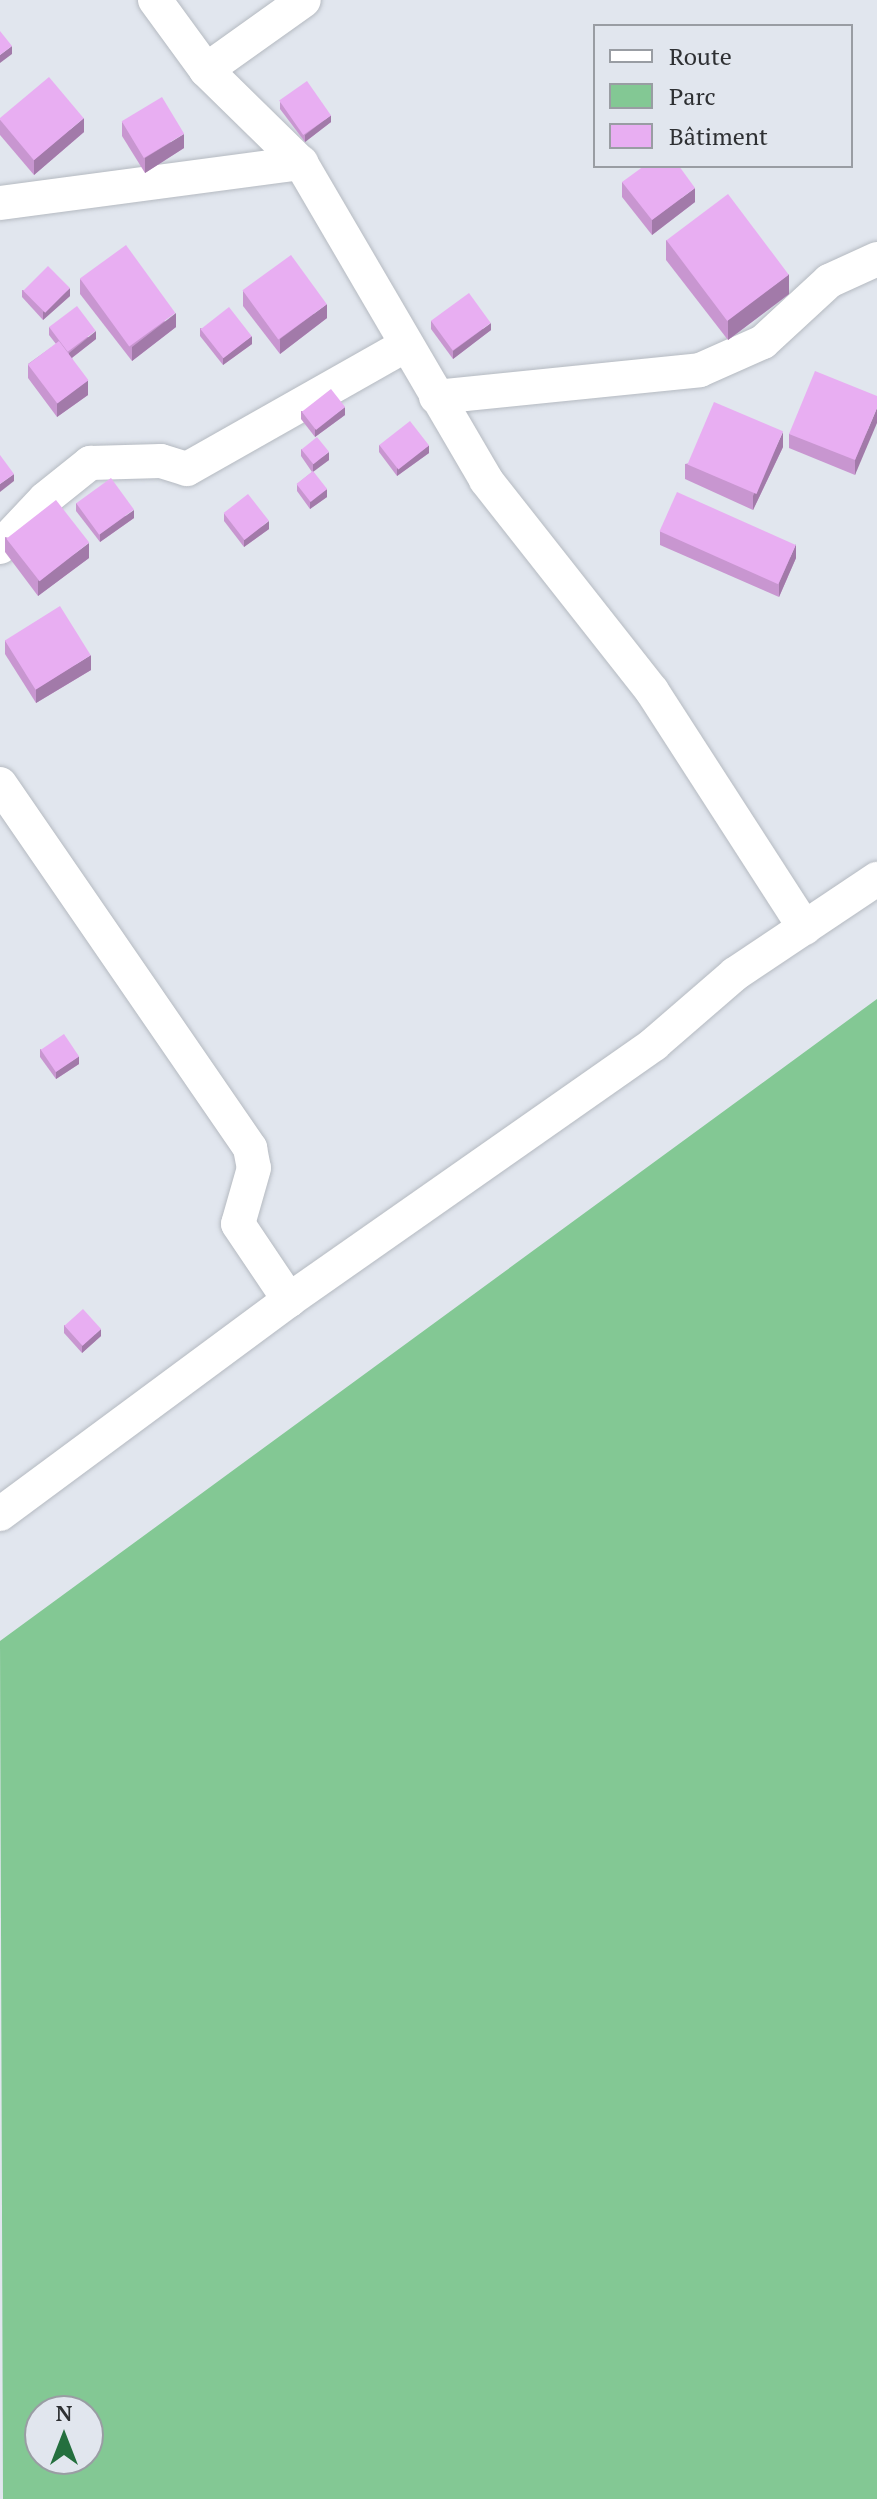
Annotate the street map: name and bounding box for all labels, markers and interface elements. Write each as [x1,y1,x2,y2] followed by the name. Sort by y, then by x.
[593,24,853,168] legend
[669,40,732,72] text: Route
[669,80,716,112] text: Parc
[669,120,768,152] text: Bâtiment
[24,2395,104,2475] north arrow
[56,2398,72,2427] text: N

